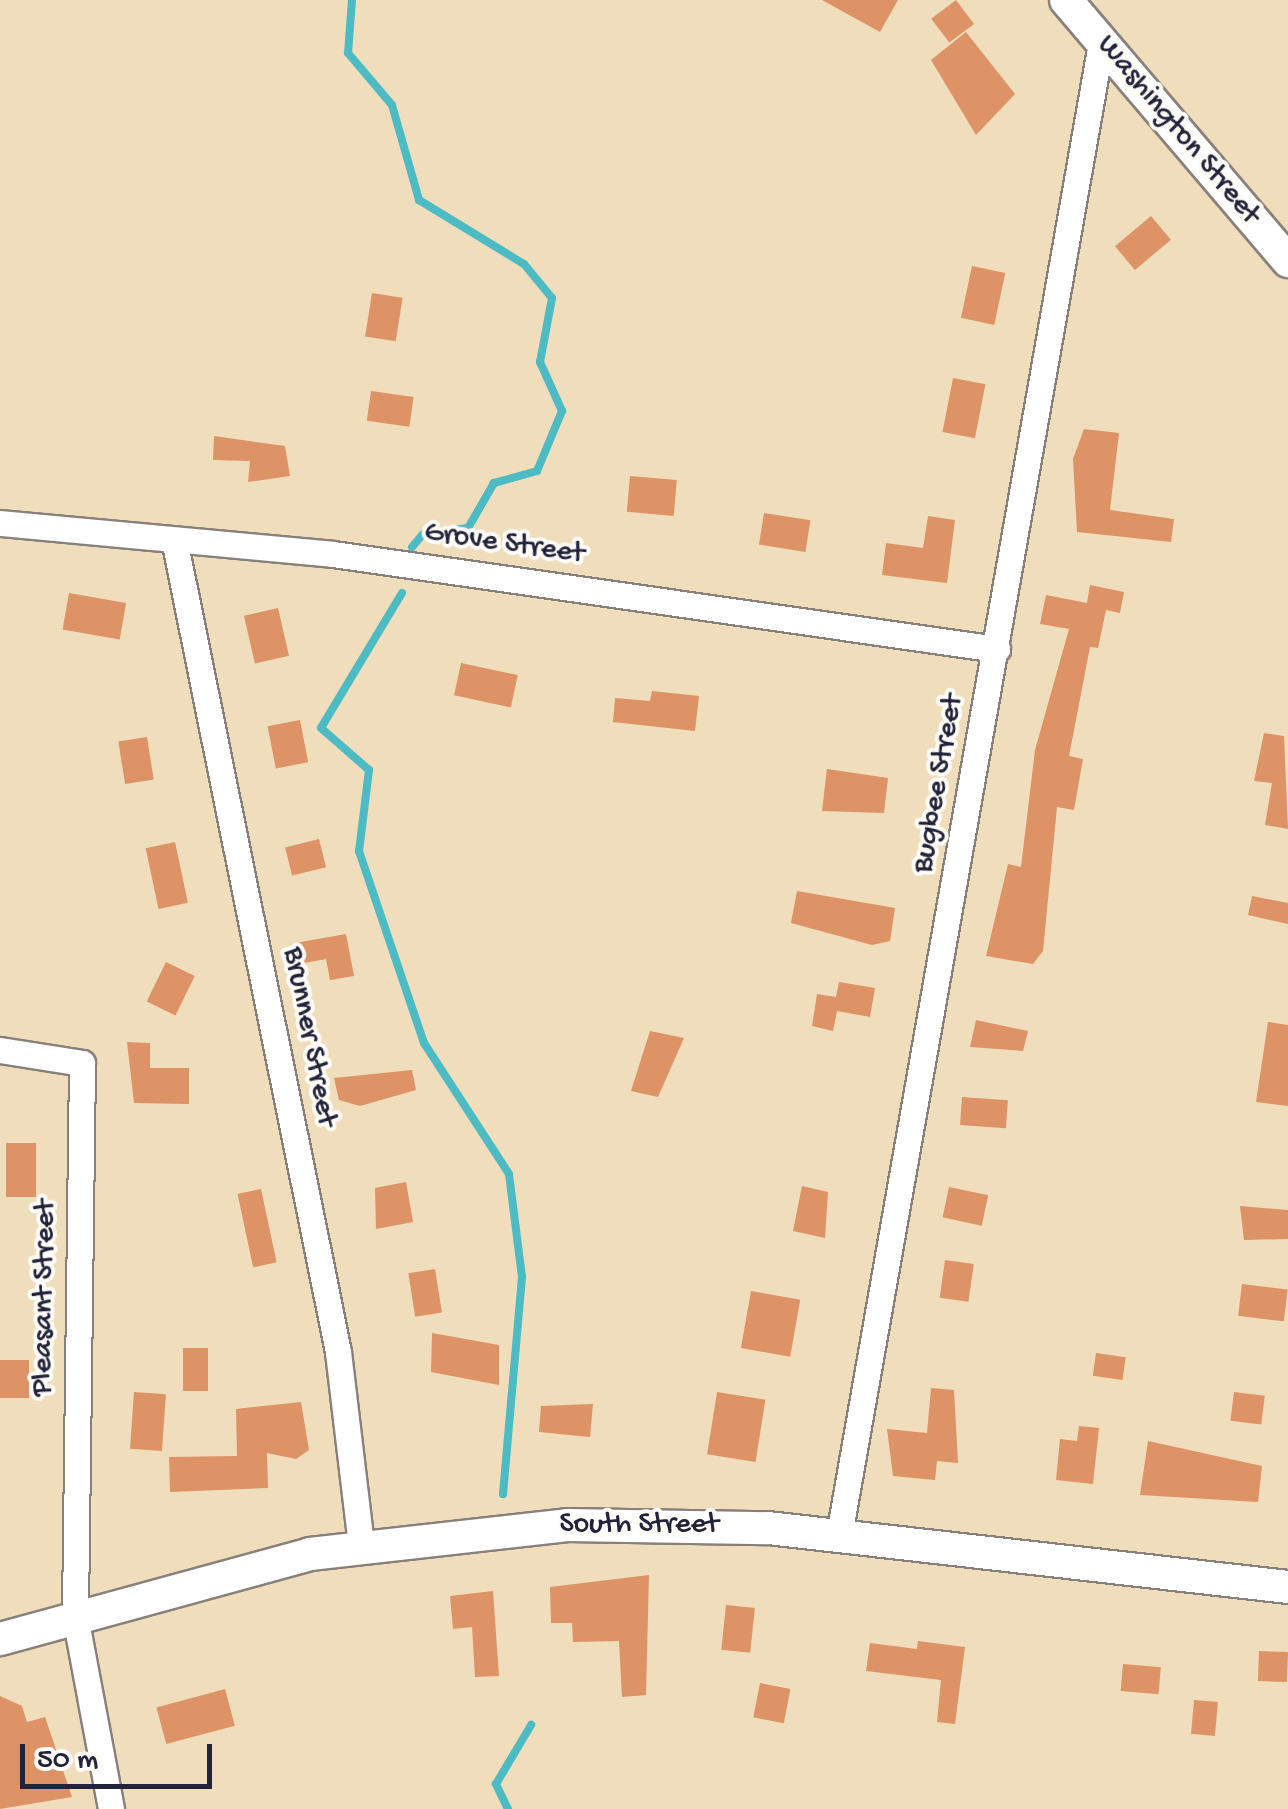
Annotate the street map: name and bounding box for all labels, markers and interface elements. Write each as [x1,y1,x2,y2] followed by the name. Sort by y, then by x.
[1087,29,1267,233] street label: Washington Street
[422,516,586,574] street label: Grove Street
[907,692,973,876] street label: Bugbee Street
[273,944,343,1130] street label: Brunner Street
[26,1199,66,1397] street label: Pleasant Street
[559,1508,719,1544] street label: South Street
[25,1724,218,1786] scale bar
[37,1744,98,1779] text: 50 m

